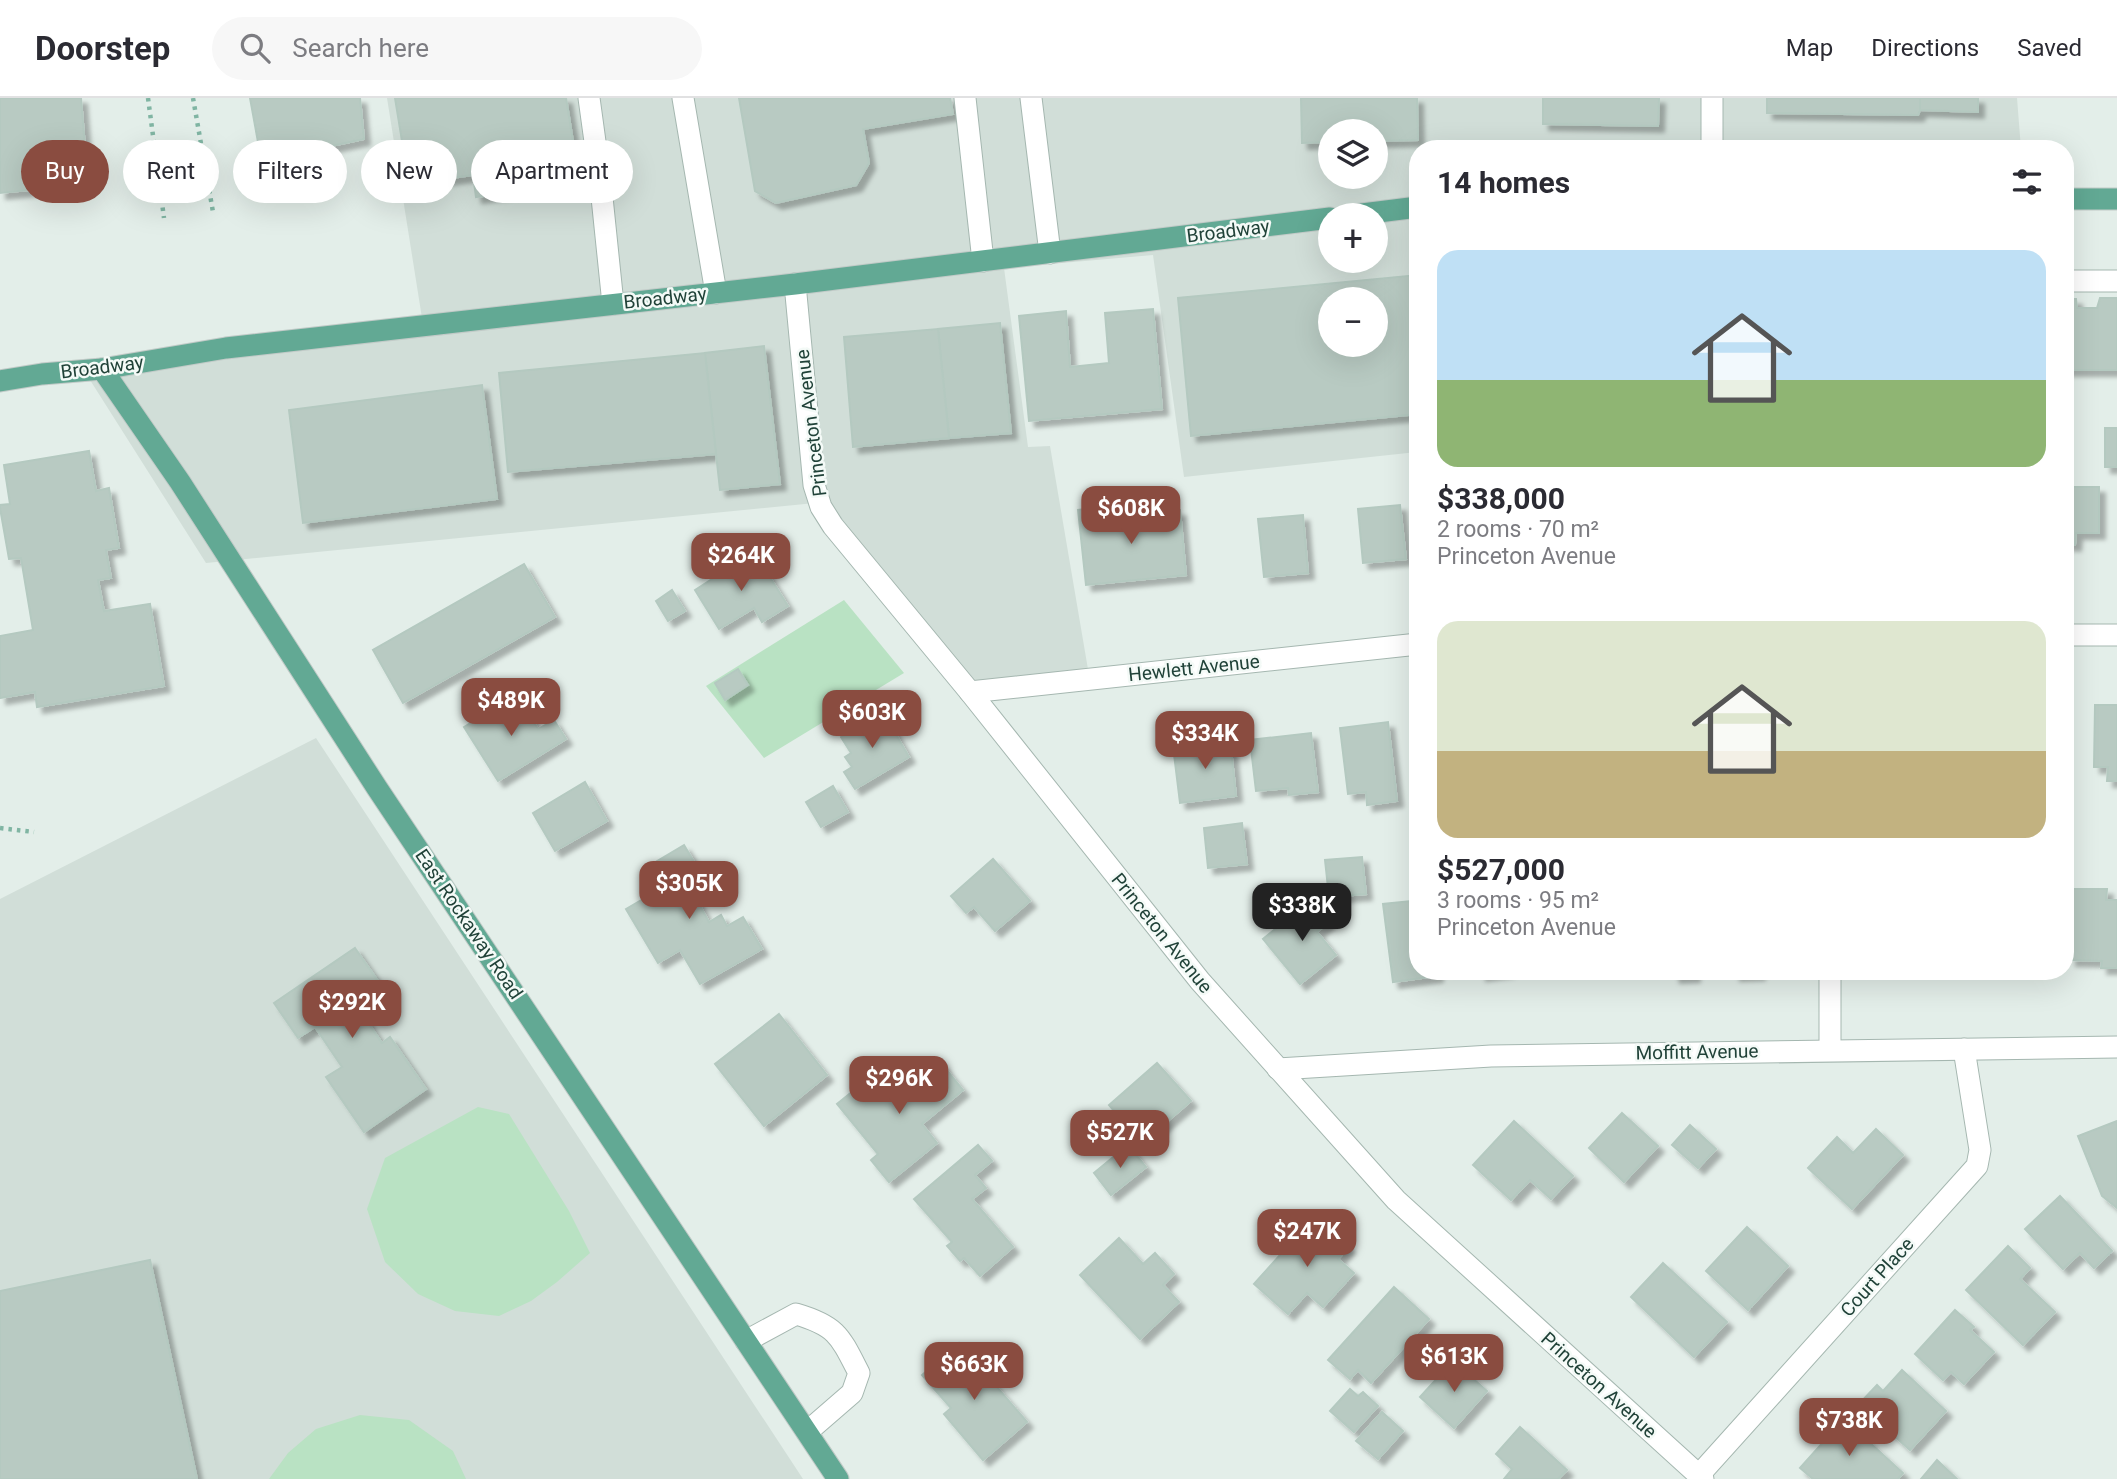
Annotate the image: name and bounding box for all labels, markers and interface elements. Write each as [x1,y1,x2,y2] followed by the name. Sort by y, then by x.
[212,17,702,80] search box
[35,29,170,68] text: Doorstep
[236,29,274,67] icon: search
[292,33,429,63] text: Search here
[1786,34,1833,62] text: Map
[1871,34,1979,62] text: Directions
[2017,34,2082,62] text: Saved
[1318,119,1388,357] map controls
[1318,119,1388,189] button: layers
[21,140,109,203] chip: Buy
[123,140,219,203] chip: Rent
[233,140,347,203] chip: Filters
[361,140,457,203] chip: New
[471,140,633,203] chip: Apartment
[2008,163,2046,201] icon: filters
[1437,165,1570,200] text: 14 homes
[1318,203,1388,273] button: +
[1185,215,1271,247] street label: Broadway
[622,282,708,314] street label: Broadway
[1318,287,1388,357] button: −
[1679,295,1805,421] icon: home
[791,348,831,498] street label: Princeton Avenue
[59,351,145,383] street label: Broadway
[1437,481,1565,516] text: $338,000
[1082,486,1180,546] pin: $608K
[1097,495,1165,522] text: $608K
[1437,516,1599,543] text: 2 rooms · 70 m²
[692,533,790,593] pin: $264K
[707,542,775,569] text: $264K
[1437,543,1616,570] text: Princeton Avenue
[1127,650,1261,686] street label: Hewlett Avenue
[1679,666,1805,792] icon: home
[462,678,560,738] pin: $489K
[477,687,545,714] text: $489K
[823,690,921,750] pin: $603K
[838,699,906,726] text: $603K
[1156,712,1254,771] pin: $334K
[1171,720,1239,747] text: $334K
[410,845,528,1003] street label: East Rockaway Road
[1437,852,1565,887] text: $527,000
[640,862,738,921] pin: $305K
[1107,868,1217,998] street label: Princeton Avenue
[655,870,723,897] text: $305K
[1253,884,1351,943] pin: $338K
[1437,887,1599,914] text: 3 rooms · 95 m²
[1268,892,1336,919] text: $338K
[1437,914,1616,941] text: Princeton Avenue
[303,981,401,1040] pin: $292K
[318,989,386,1016] text: $292K
[1635,1039,1759,1065] street label: Moffitt Avenue
[850,1056,948,1116] pin: $296K
[865,1065,933,1092] text: $296K
[1071,1110,1169,1170] pin: $527K
[1086,1119,1154,1146] text: $527K
[1258,1210,1356,1269] pin: $247K
[1273,1218,1341,1245] text: $247K
[1836,1233,1918,1321] street label: Court Place
[1536,1327,1662,1443] street label: Princeton Avenue
[1405,1334,1503,1394] pin: $613K
[925,1342,1023,1402] pin: $663K
[1420,1343,1488,1370] text: $613K
[940,1351,1008,1378] text: $663K
[1800,1398,1898,1458] pin: $738K
[1815,1407,1883,1434] text: $738K

